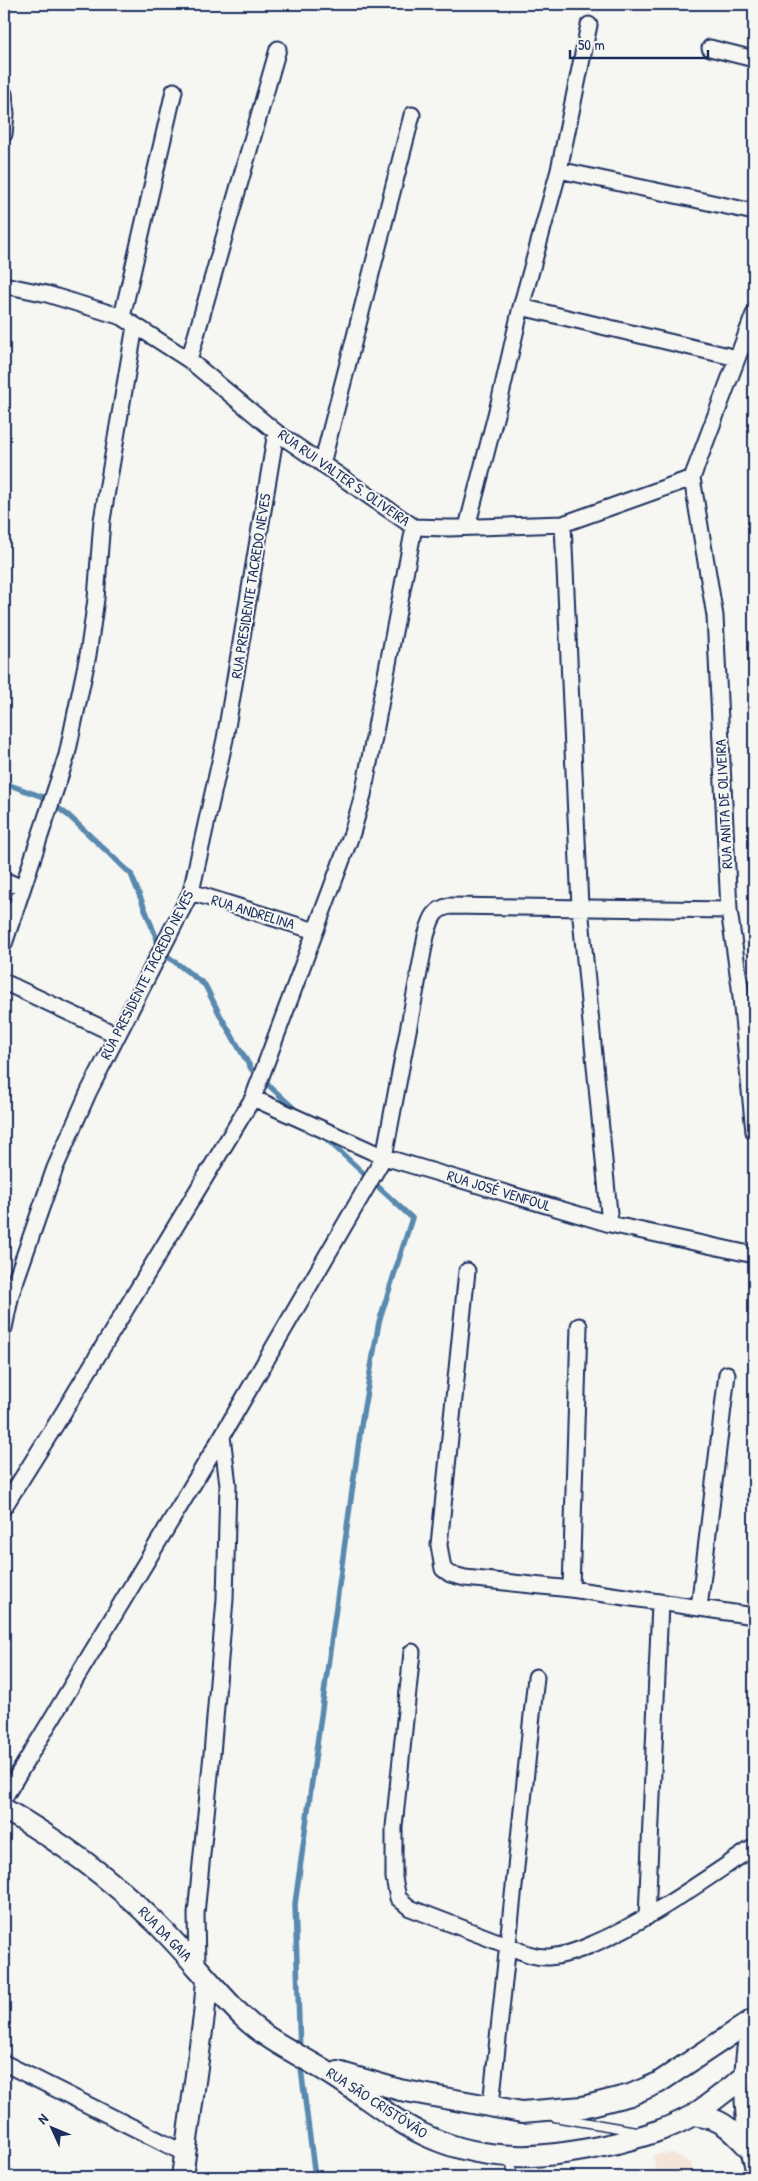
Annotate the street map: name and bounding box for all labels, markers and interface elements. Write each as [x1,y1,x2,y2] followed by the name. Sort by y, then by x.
[570,28,708,60] scale bar
[578,34,605,55] text: 50 m
[274,424,415,532] street label: RUA RUI VALTER S. OLIVEIRA
[225,492,276,680] street label: RUA PRESIDENTE TACREDO NEVES
[710,738,737,869] street label: RUA ANITA DE OLIVEIRA
[95,887,198,1063] street label: RUA PRESIDENTE TACREDO NEVES
[209,889,298,934] street label: RUA ANDRELINA
[445,1165,554,1216] street label: RUA JOSÉ VENFOUL
[134,1902,197,1966] street label: RUA DA GAIA
[323,2062,432,2143] street label: RUA SÃO CRISTÓVÃO
[28,2104,78,2154] north arrow
[33,2109,52,2128] text: N

